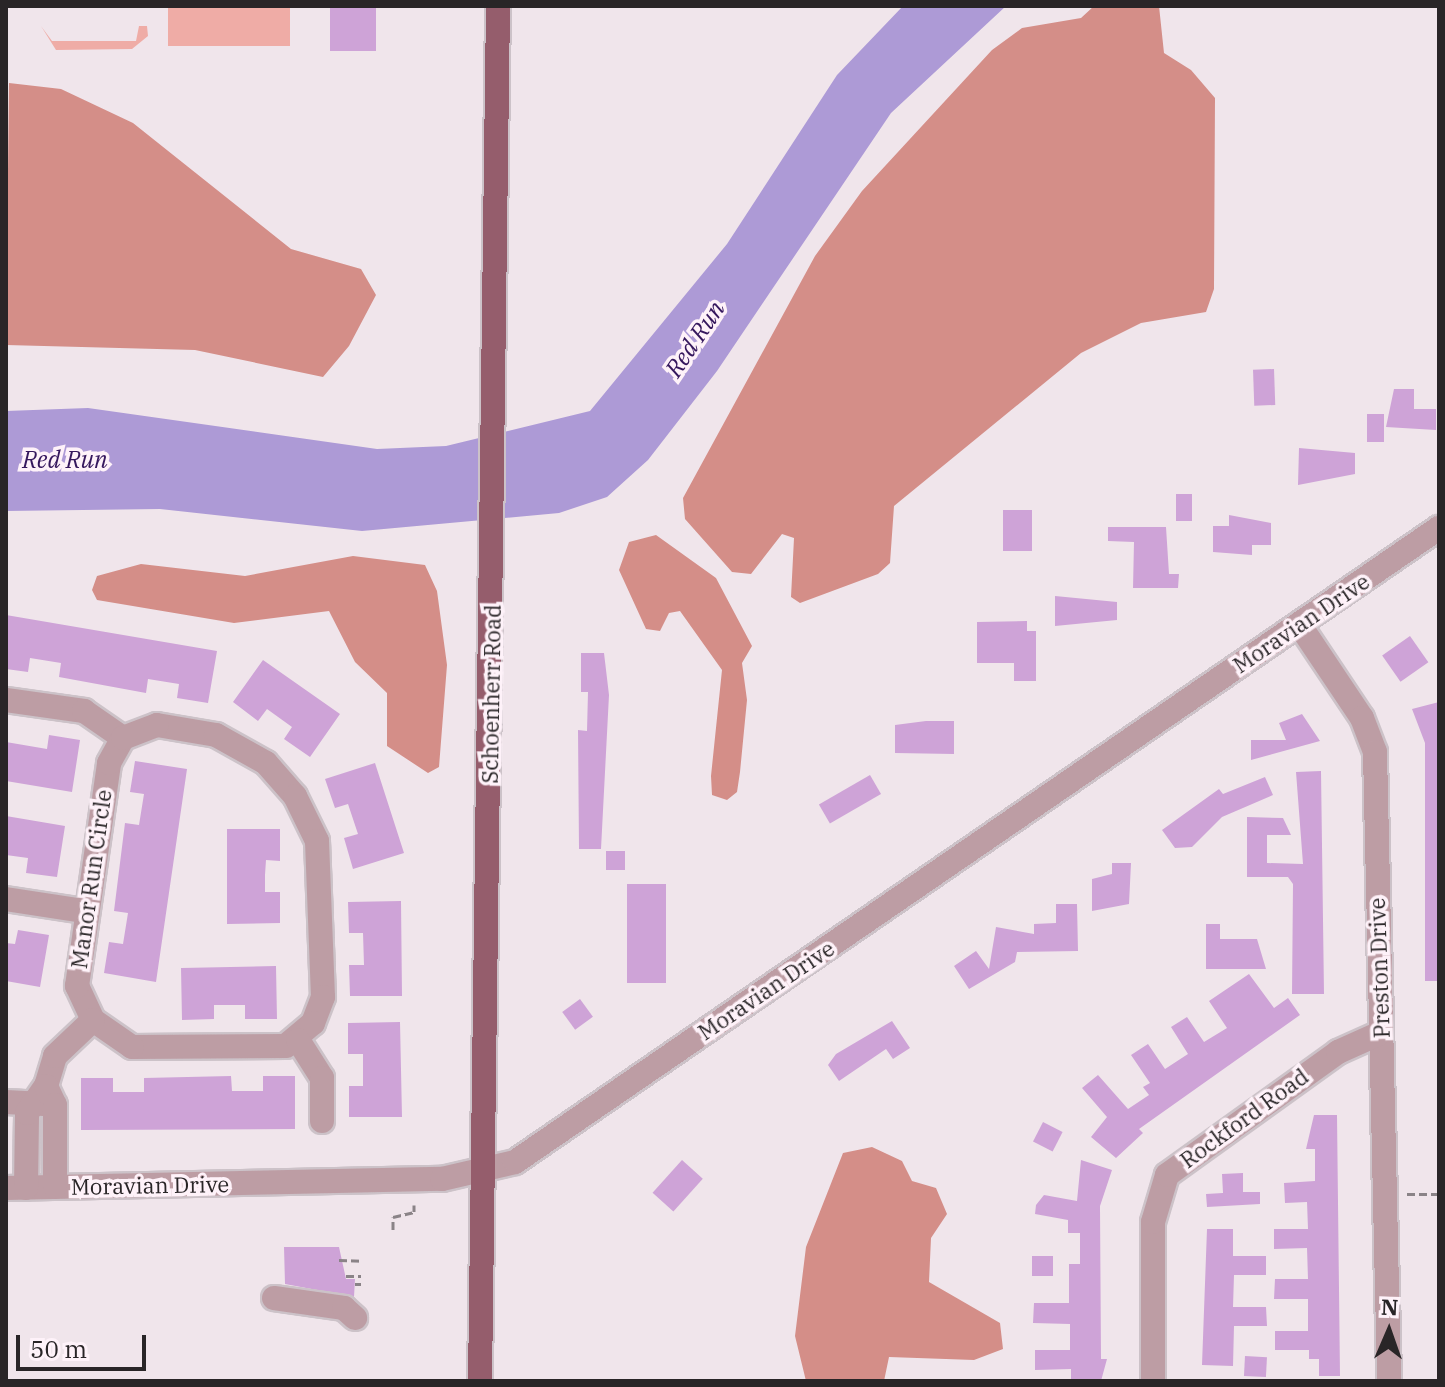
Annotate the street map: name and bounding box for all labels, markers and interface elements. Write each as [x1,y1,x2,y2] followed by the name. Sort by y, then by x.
[659,296,731,382] water label: Red Run
[22,446,108,474] water label: Red Run
[1228,568,1374,678] street label: Moravian Drive
[476,604,506,784] street label: Schoenherr Road
[65,788,117,970] street label: Manor Run Circle
[1363,897,1395,1039] street label: Preston Drive
[693,935,839,1045] street label: Moravian Drive
[1175,1063,1313,1173] street label: Rockford Road
[71,1170,229,1200] street label: Moravian Drive
[1349,1291,1429,1371] north arrow
[1381,1292,1399,1321] text: N
[20,1319,150,1369] scale bar
[30,1333,87,1365] text: 50 m

